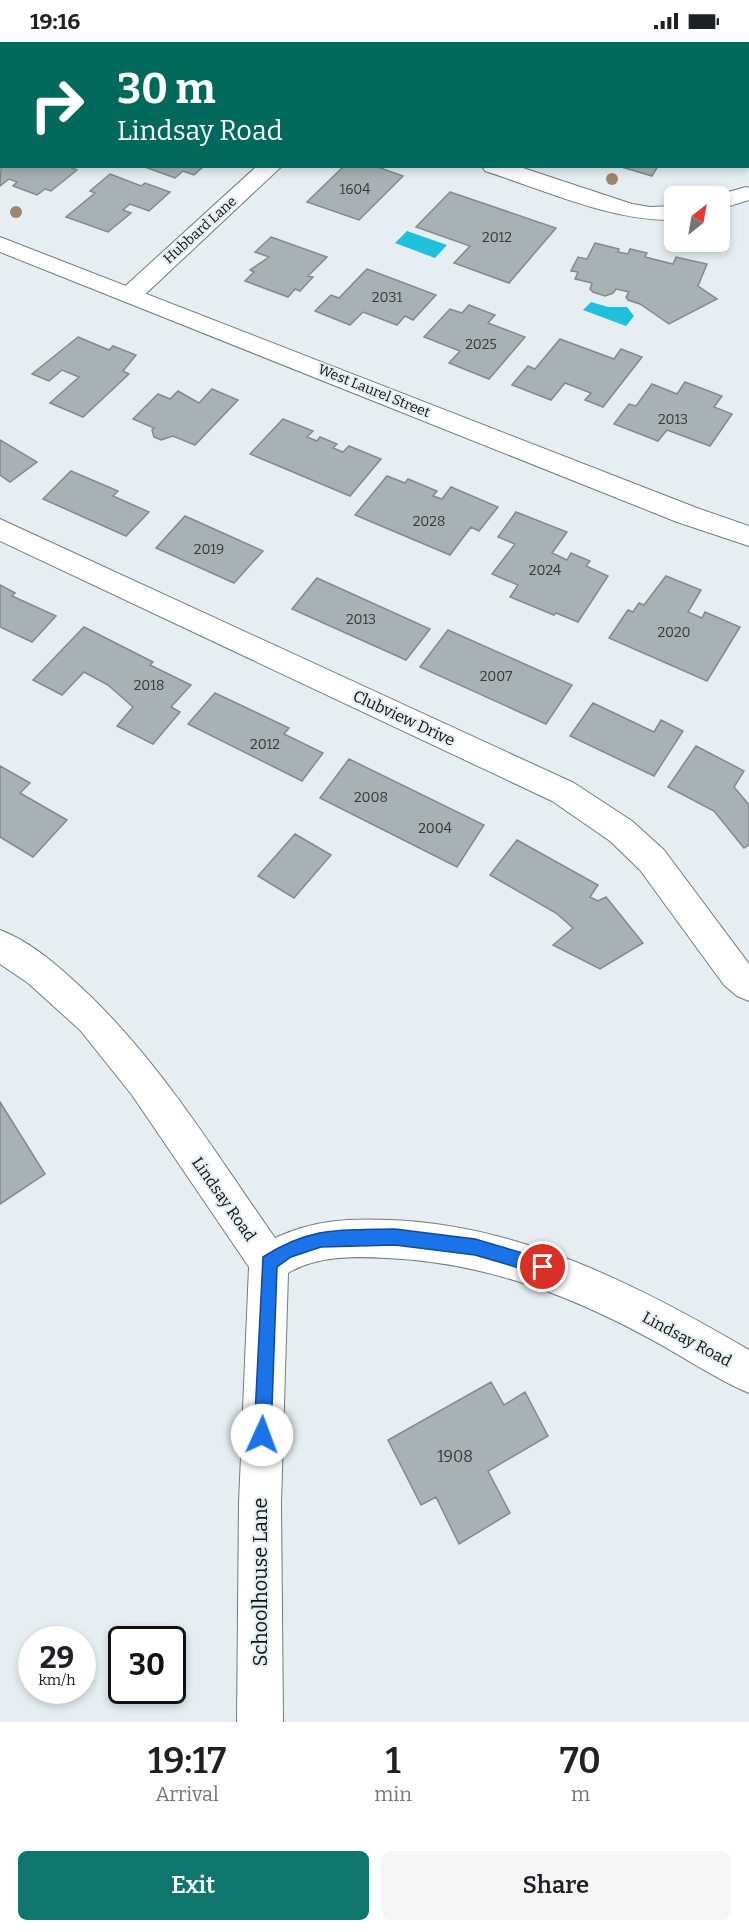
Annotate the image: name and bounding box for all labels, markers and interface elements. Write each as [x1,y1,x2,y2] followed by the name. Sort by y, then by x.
[30,8,80,35] text: 19:16
[117,64,216,114] text: 30 m
[18,66,96,144] icon: right
[117,115,283,147] text: Lindsay Road
[339,181,371,198] house number: 1604
[664,186,730,252] north arrow
[664,186,730,252] map controls
[160,193,240,267] street label: Hubbard Lane
[482,229,512,246] house number: 2012
[372,289,402,306] house number: 2031
[465,336,497,353] house number: 2025
[316,361,432,421] street label: West Laurel Street
[658,411,688,428] house number: 2013
[413,513,445,530] house number: 2028
[194,541,224,558] house number: 2019
[529,562,561,579] house number: 2024
[346,611,376,628] house number: 2013
[657,624,691,641] house number: 2020
[480,668,512,685] house number: 2007
[134,677,164,694] house number: 2018
[350,686,458,750] street label: Clubview Drive
[250,736,280,753] house number: 2012
[354,789,388,806] house number: 2008
[418,820,452,837] house number: 2004
[188,1153,260,1245] street label: Lindsay Road
[517,1241,568,1292] pin
[526,1250,559,1283] icon: arrive
[639,1308,735,1371] street label: Lindsay Road
[230,1403,294,1467] position arrow
[437,1447,473,1466] house number: 1908
[248,1498,272,1667] street label: Schoolhouse Lane
[108,1626,186,1704] speed limit sign: 30
[40,1640,74,1676] text: 29
[38,1671,76,1689] text: km/h
[148,1739,226,1783] text: 19:17
[385,1739,401,1783] text: 1
[560,1739,601,1783] text: 70
[155,1782,219,1806] text: Arrival
[374,1782,412,1806] text: min
[571,1782,590,1806] text: m
[18,1851,369,1920] button: Exit
[381,1851,731,1920] button: Share

